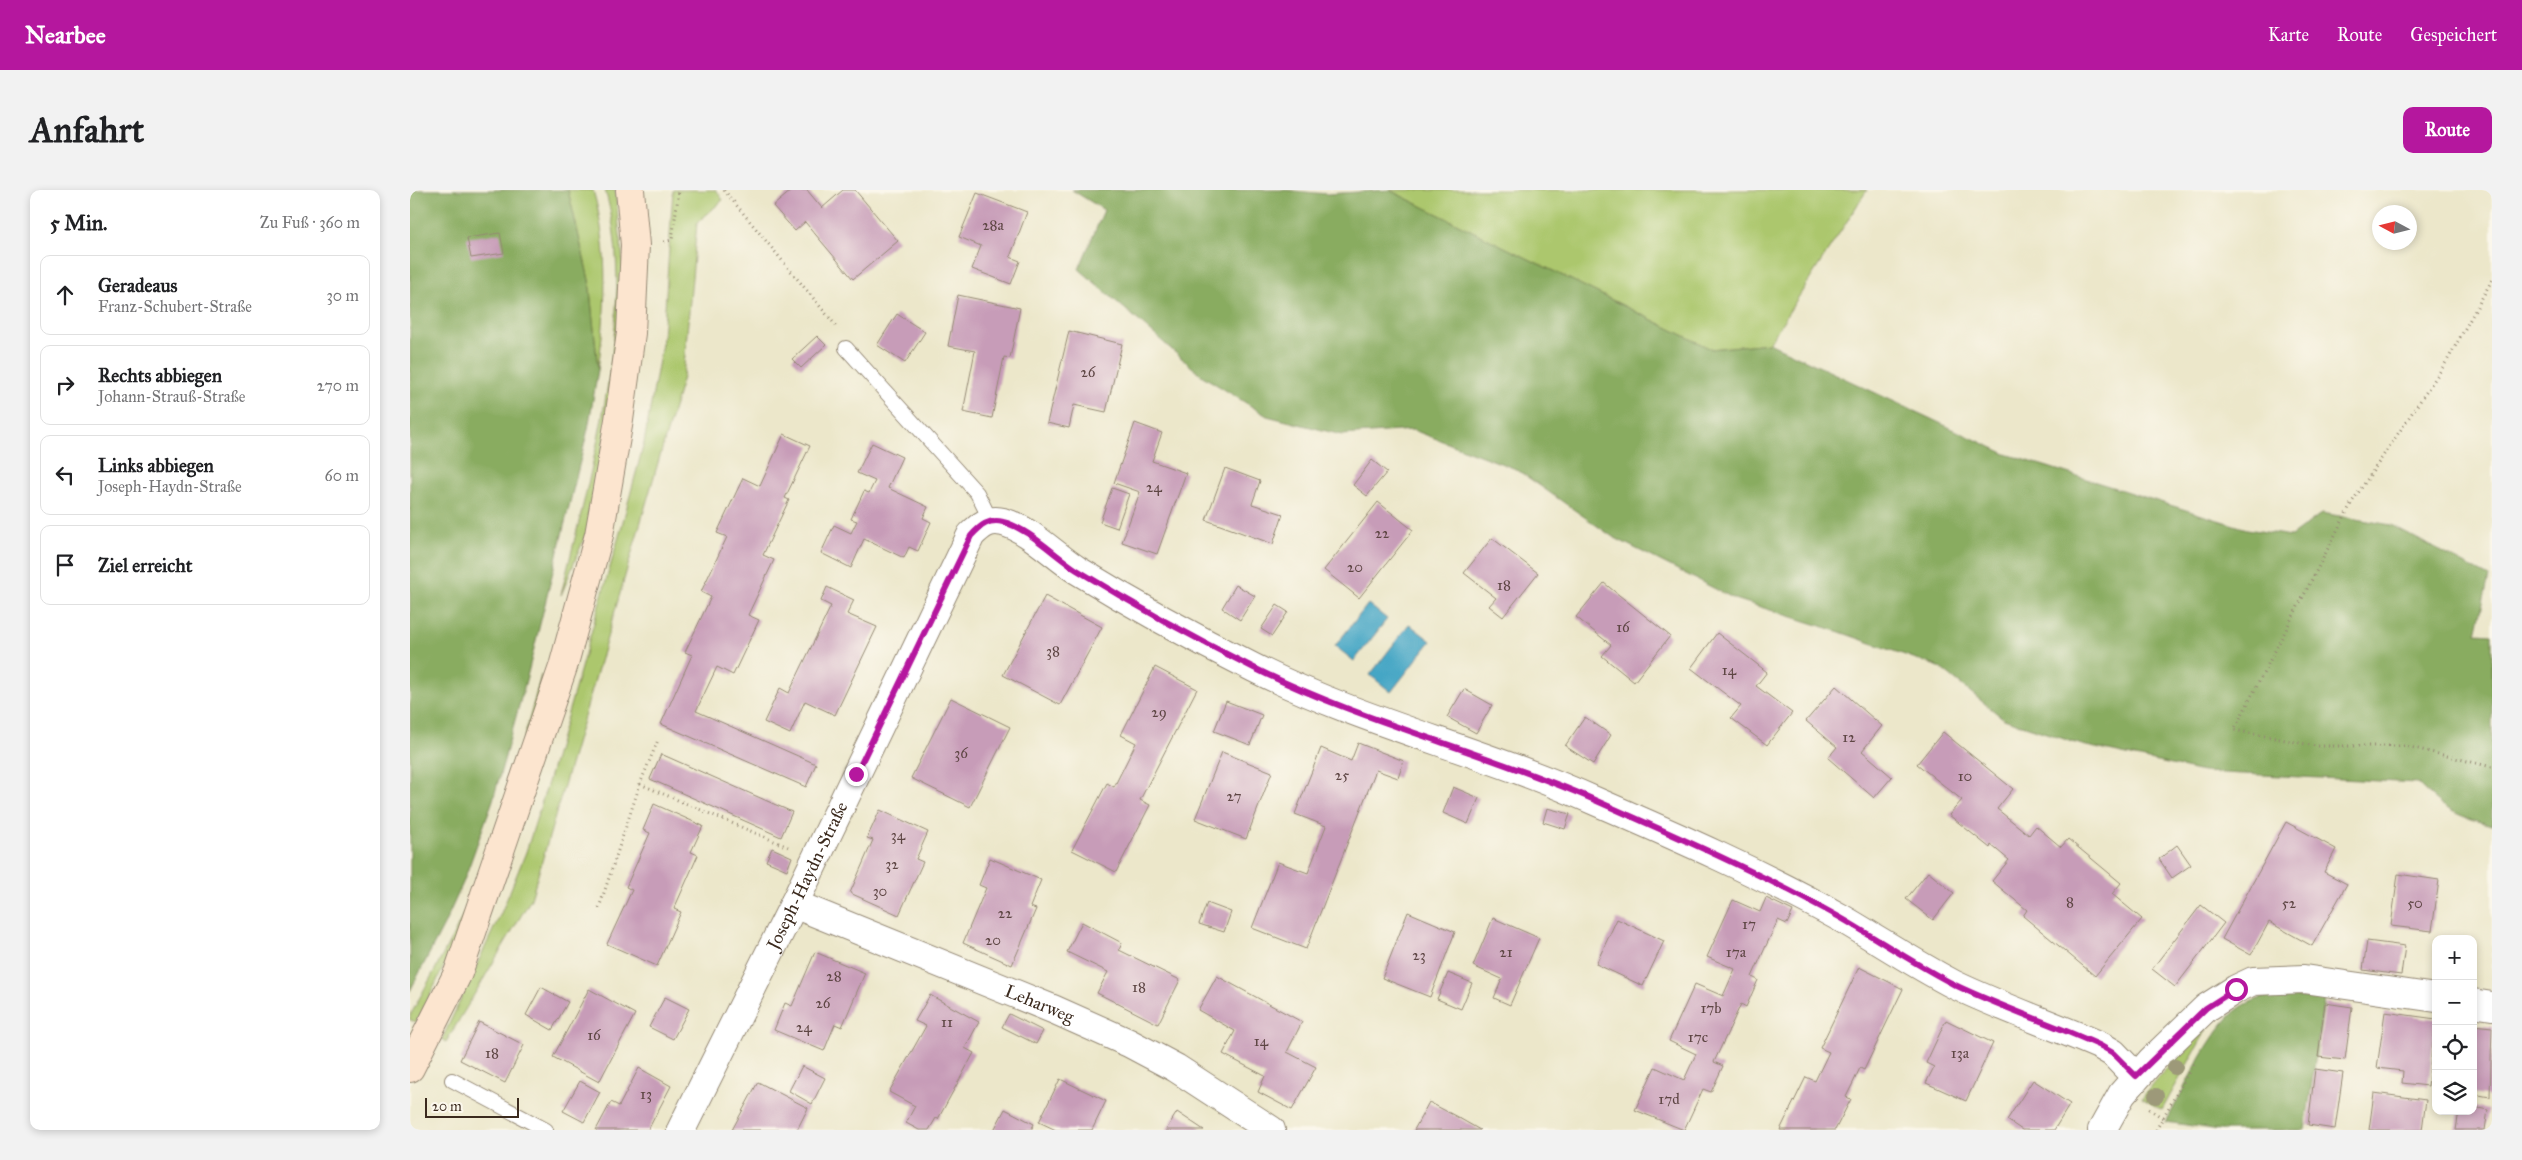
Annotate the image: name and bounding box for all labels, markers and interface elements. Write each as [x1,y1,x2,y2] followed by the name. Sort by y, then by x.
[25,20,106,50] text: Nearbee
[2268,24,2309,46] text: Karte
[2337,24,2382,46] text: Route
[2410,24,2497,46] text: Gespeichert
[2403,107,2492,153] button: Route
[30,109,144,152] text: Anfahrt
[2372,205,2417,250] north arrow
[50,210,107,236] text: 5 Min.
[260,213,360,232] text: Zu Fuß · 360 m
[982,216,1005,234] house number: 28a
[98,274,177,297] text: Geradeaus
[51,281,79,309] icon: ahead
[326,286,359,305] text: 30 m
[98,297,252,316] text: Franz-Schubert-Straße
[1080,363,1097,381] house number: 26
[98,364,222,387] text: Rechts abbiegen
[51,371,79,399] icon: right
[317,376,359,395] text: 270 m
[98,387,245,406] text: Johann-Strauß-Straße
[98,454,214,477] text: Links abbiegen
[51,461,79,489] icon: left
[325,466,359,485] text: 60 m
[98,477,242,496] text: Joseph-Haydn-Straße
[1146,478,1163,496] house number: 24
[1375,524,1390,542] house number: 22
[51,551,79,579] icon: arrive
[98,554,192,577] text: Ziel erreicht
[1347,558,1363,576] house number: 20
[1497,576,1511,594] house number: 18
[1616,618,1631,636] house number: 16
[1046,642,1060,660] house number: 38
[1722,661,1737,679] house number: 14
[1151,703,1167,721] house number: 29
[1842,728,1856,746] house number: 12
[954,744,969,762] house number: 36
[845,763,868,786] route end
[1335,766,1349,784] house number: 25
[1958,767,1972,785] house number: 10
[1227,787,1242,805] house number: 27
[761,798,852,956] street label: Joseph-Haydn-Straße
[891,826,906,844] house number: 34
[885,855,899,873] house number: 32
[873,882,887,900] house number: 30
[2066,893,2074,911] house number: 8
[2282,894,2297,912] house number: 52
[2407,894,2423,912] house number: 50
[998,904,1013,922] house number: 22
[1742,915,1756,933] house number: 17
[985,931,1001,949] house number: 20
[2432,935,2477,1115] map controls
[2432,935,2477,980] button: +
[1499,943,1513,961] house number: 21
[1726,943,1747,961] house number: 17a
[1412,946,1426,964] house number: 23
[826,967,842,985] house number: 28
[1132,978,1146,996] house number: 18
[2225,978,2248,1001] route start
[1002,980,1078,1029] street label: Leharweg
[2432,980,2477,1025] button: −
[815,994,832,1012] house number: 26
[1700,999,1722,1017] house number: 17b
[941,1013,953,1031] house number: 11
[796,1018,813,1036] house number: 24
[2432,1025,2477,1070] button: locate
[587,1026,602,1044] house number: 16
[1688,1028,1708,1046] house number: 17c
[1254,1032,1269,1050] house number: 14
[485,1044,499,1062] house number: 18
[1951,1044,1970,1062] house number: 13a
[2432,1070,2477,1115] button: layers
[640,1085,652,1103] house number: 13
[1658,1090,1680,1108] house number: 17d
[425,1095,519,1118] scale bar
[432,1098,462,1115] text: 20 m

